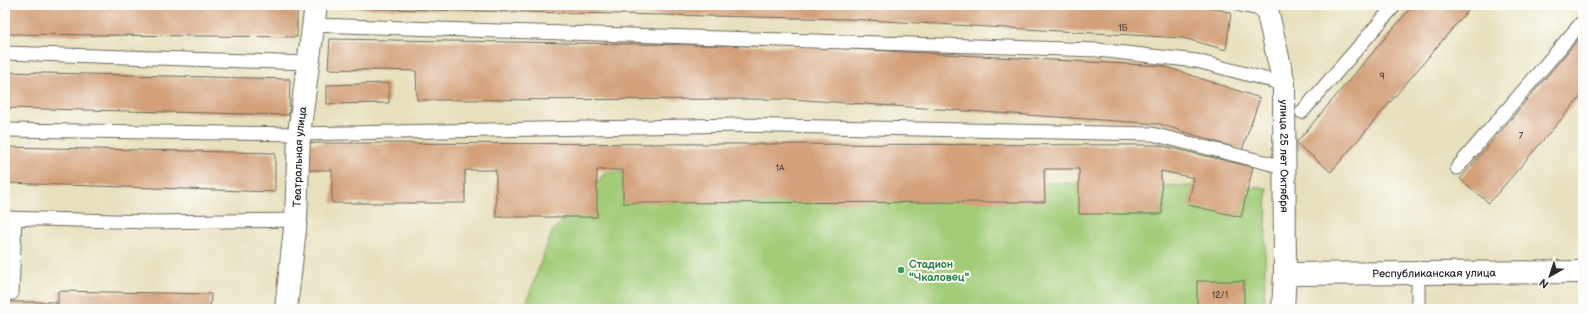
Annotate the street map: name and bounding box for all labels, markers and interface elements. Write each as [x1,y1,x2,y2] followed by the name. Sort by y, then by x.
[1118,23,1129,34] house number: 1Б
[1379,71,1385,82] house number: 9
[1277,99,1291,213] street label: улица 25 лет Октября
[290,105,310,207] street label: Театральная улица
[1519,131,1524,142] house number: 7
[776,163,785,174] house number: 1А
[1530,256,1570,296] north arrow
[909,258,969,284] place label: Стадион "Чкаловец"
[896,265,906,275] marker: Стадион "Чкаловец"
[1372,267,1496,280] street label: Республиканская улица
[1537,276,1551,291] text: N
[1212,290,1228,301] house number: 12/1

